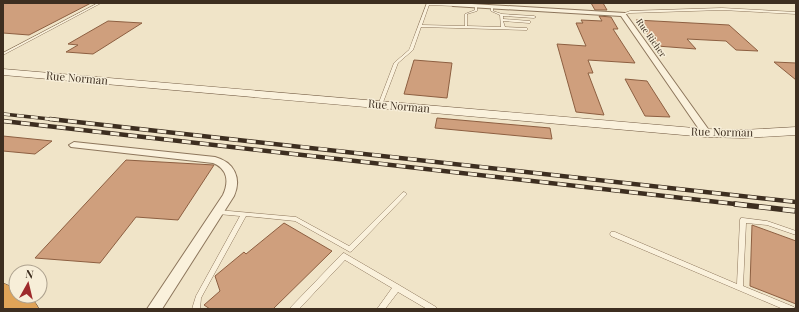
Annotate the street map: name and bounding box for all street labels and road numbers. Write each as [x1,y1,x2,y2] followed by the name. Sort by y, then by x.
[634,16,670,59] street label: Rue Richer
[45,67,109,88] street label: Rue Norman
[367,95,431,116] street label: Rue Norman
[691,123,754,140] street label: Rue Norman

